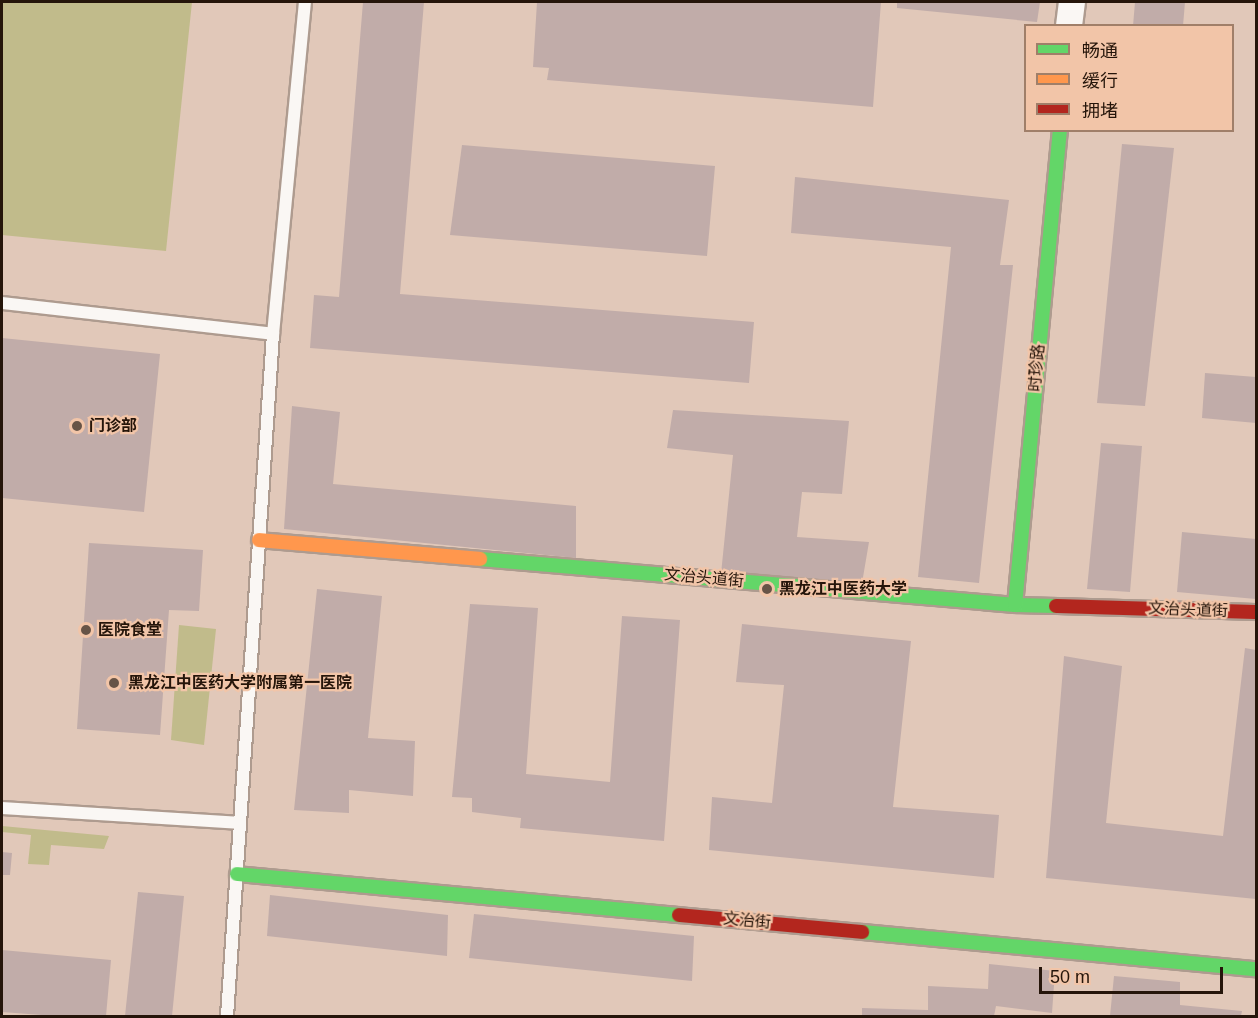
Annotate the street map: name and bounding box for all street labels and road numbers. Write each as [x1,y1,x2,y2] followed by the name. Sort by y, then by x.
[1025,343,1049,393] street label: 时珍路
[663,565,745,591] street label: 文治头道街
[1148,599,1228,621] street label: 文治头道街
[722,909,772,933] street label: 文治街

